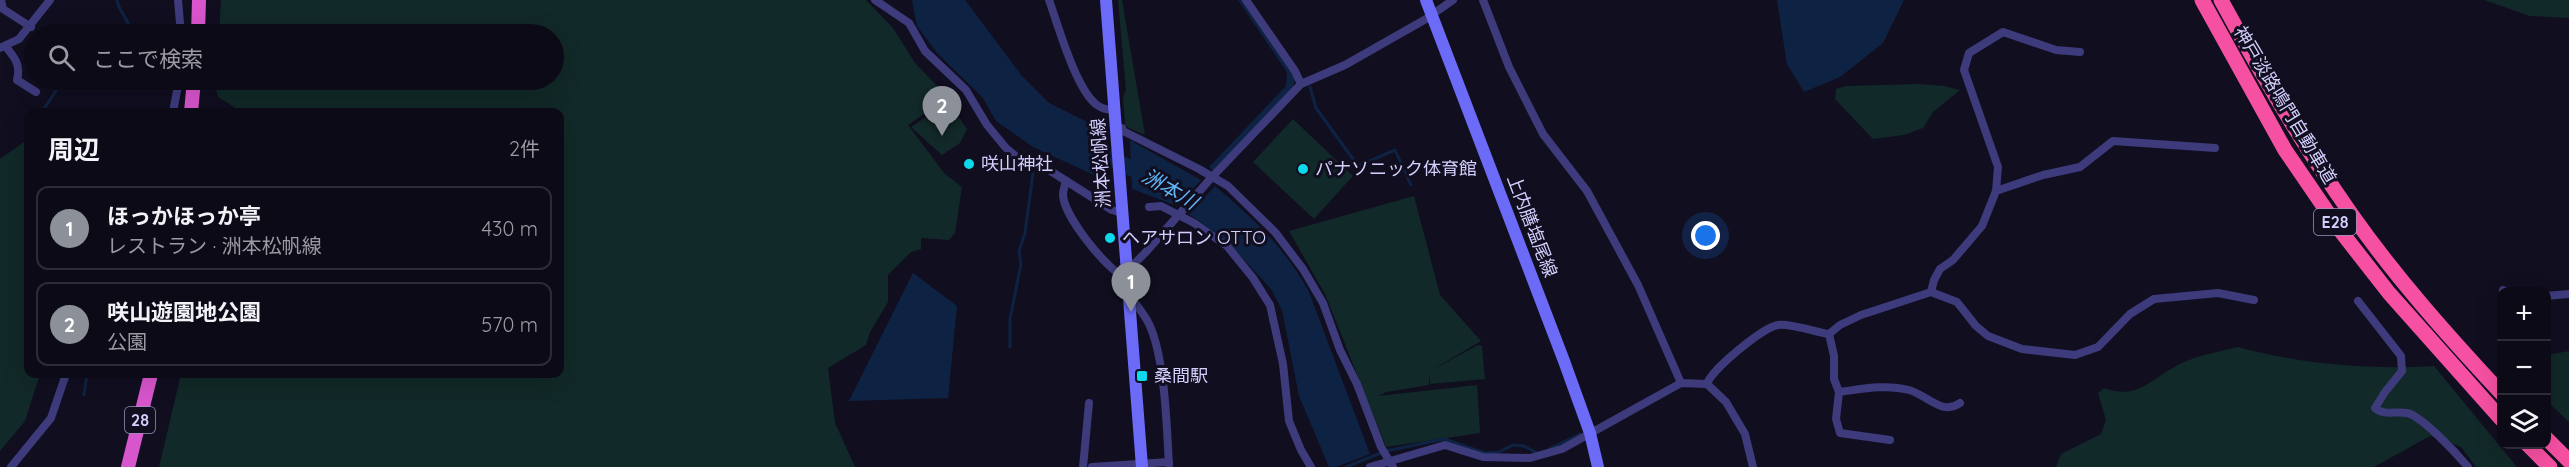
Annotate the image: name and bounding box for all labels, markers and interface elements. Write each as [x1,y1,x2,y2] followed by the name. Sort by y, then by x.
[2229,22,2342,188] street label: 神戸淡路鳴門自動車道
[24,24,564,90] search box
[45,41,78,74] icon: search
[93,45,203,73] text: ここで検索
[922,86,962,136] pin: 2
[1086,117,1115,209] street label: 洲本松帆線
[48,133,100,166] text: 周辺
[509,136,540,161] text: 2件
[981,152,1053,175] place label: 咲山神社
[962,157,976,171] marker: 咲山神社
[1315,157,1477,180] place label: パナソニック体育館
[1296,162,1310,176] marker: パナソニック体育館
[1138,163,1204,215] water label: 洲本川
[1502,171,1563,280] street label: 上内膳塩尾線
[107,202,261,230] text: ほっかほっか亭
[2314,209,2356,235] road number: E28
[66,216,73,241] text: 1
[481,216,538,241] text: 430 m
[1691,221,1720,250] your location
[1122,226,1266,249] place label: ヘアサロン OTTO
[1103,231,1117,245] marker: ヘアサロン OTTO
[107,233,322,258] text: レストラン · 洲本松帆線
[1112,262,1150,312] pin: 1
[2497,287,2551,449] map controls
[2497,287,2551,341] button: +
[107,298,261,326] text: 咲山遊園地公園
[64,312,75,337] text: 2
[481,312,538,337] text: 570 m
[107,329,147,354] text: 公園
[2497,341,2551,395] button: −
[1154,364,1208,387] place label: 桑間駅
[1135,369,1149,383] marker: 桑間駅
[2497,395,2551,449] button: layers
[125,407,155,433] road number: 28

